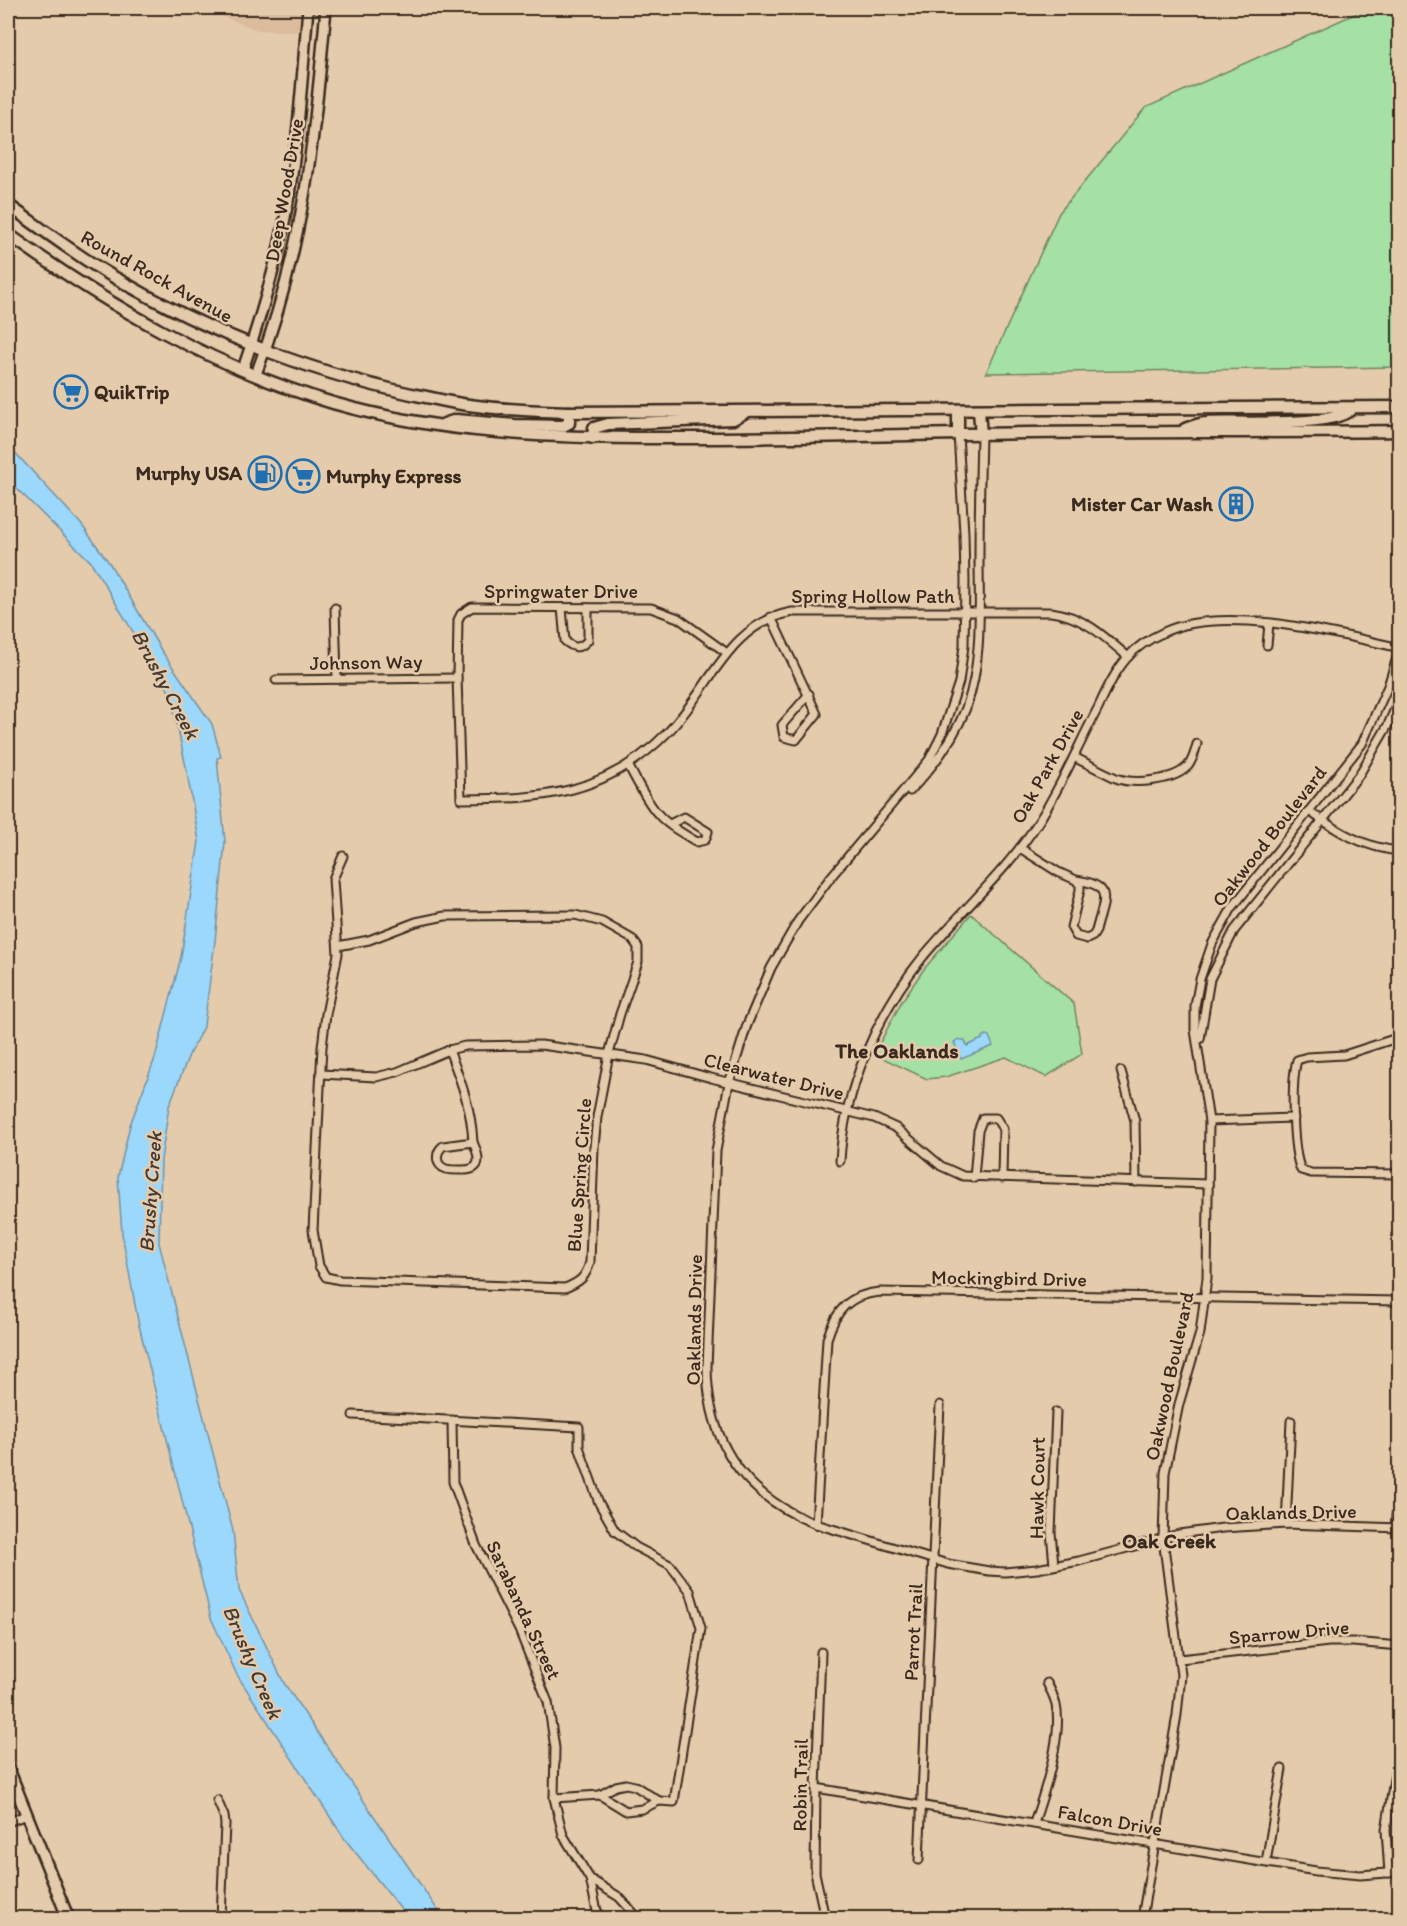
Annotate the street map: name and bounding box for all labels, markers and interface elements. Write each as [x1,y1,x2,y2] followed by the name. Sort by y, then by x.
[260,116,308,264] street label: Deep Wood Drive
[77,224,237,328] street label: Round Rock Avenue
[53,374,89,410] supermarket icon: QuikTrip
[94,380,170,405] place label: QuikTrip
[247,455,283,491] fuel station icon: Murphy USA
[285,458,321,494] supermarket icon: Murphy Express
[136,461,242,486] place label: Murphy USA
[326,464,462,489] place label: Murphy Express
[1218,486,1254,522] building icon: Mister Car Wash
[1071,492,1213,516] place label: Mister Car Wash
[484,579,638,603] street label: Springwater Drive
[791,584,955,608] street label: Spring Hollow Path
[127,625,206,744] water label: Brushy Creek
[309,649,423,675] street label: Johnson Way
[1006,704,1088,828] street label: Oak Park Drive
[1206,761,1332,911] street label: Oakwood Boulevard
[834,1038,959,1063] district label: The Oaklands
[701,1047,847,1105] street label: Clearwater Drive
[562,1097,596,1253] street label: Blue Spring Circle
[133,1130,167,1253] water label: Brushy Creek
[681,1254,707,1386] street label: Oaklands Drive
[931,1265,1087,1291] street label: Mockingbird Drive
[1139,1289,1199,1463] street label: Oakwood Boulevard
[1024,1437,1050,1539] street label: Hawk Court
[1225,1499,1357,1525] street label: Oaklands Drive
[1122,1528,1217,1553] district label: Oak Creek
[481,1537,567,1683] street label: Sarabanda Street
[898,1582,928,1681] street label: Parrot Trail
[218,1601,289,1724] water label: Brushy Creek
[1228,1615,1350,1649] street label: Sparrow Drive
[787,1738,813,1832] street label: Robin Trail
[1056,1799,1164,1841] street label: Falcon Drive

